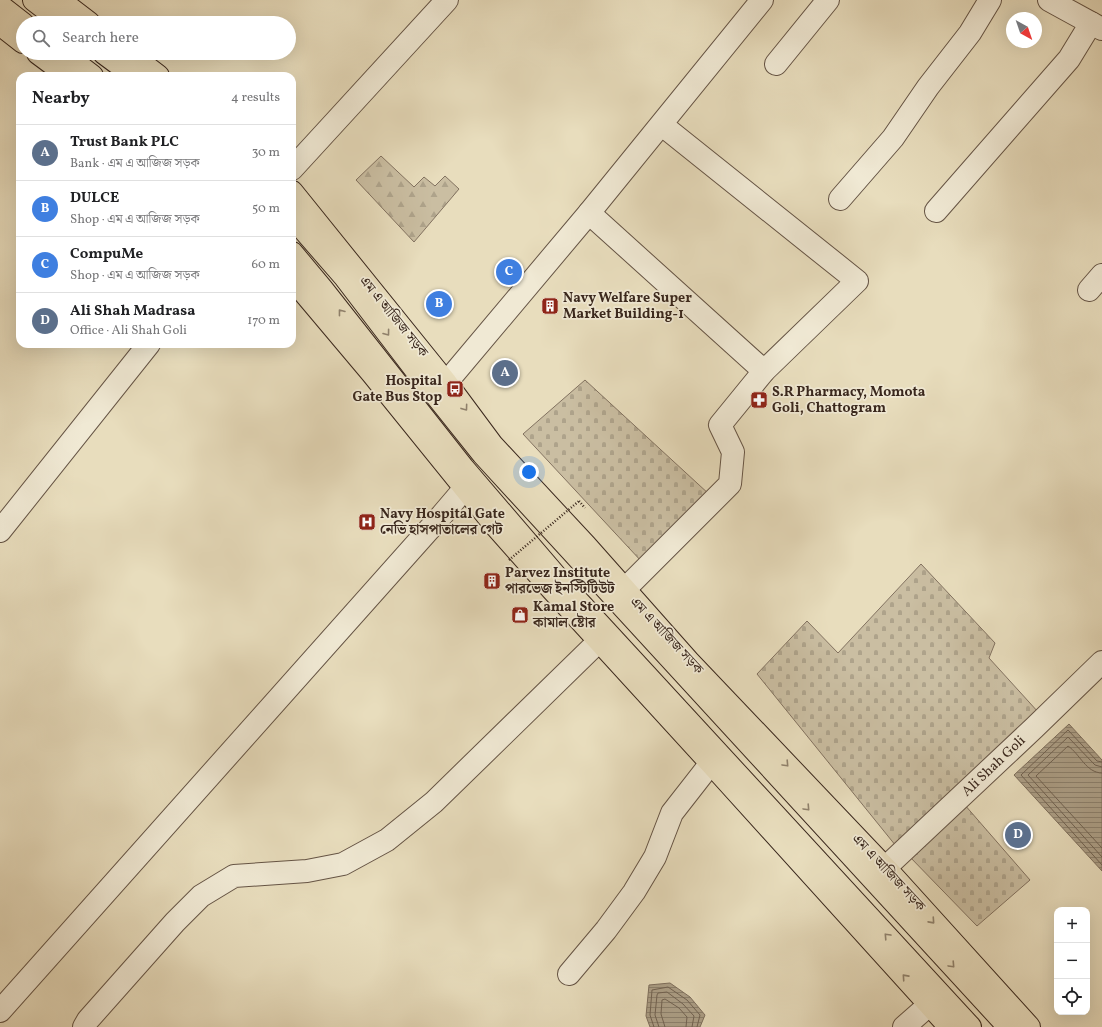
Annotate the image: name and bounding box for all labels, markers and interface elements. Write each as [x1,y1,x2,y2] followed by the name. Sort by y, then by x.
[1006,12,1042,48] north arrow
[16,16,296,60] search box
[30,27,52,49] icon: search
[62,28,139,49] text: Search here
[32,87,90,110] text: Nearby
[231,89,280,107] text: 4 results
[70,132,179,153] text: Trust Bank PLC
[40,144,50,162] text: A
[252,144,280,162] text: 30 m
[70,155,200,173] text: Bank · এম এ আজিজ সড়ক
[70,188,119,209] text: DULCE
[41,200,49,218] text: B
[252,200,280,218] text: 50 m
[70,211,200,229] text: Shop · এম এ আজিজ সড়ক
[70,244,143,265] text: CompuMe
[41,256,49,274] text: C
[252,256,280,274] text: 60 m
[496,257,522,287] pin: C
[70,267,200,285] text: Shop · এম এ আজিজ সড়ক
[354,272,432,363] street label: এম এ আজিজ সড়ক
[426,289,452,319] pin: B
[563,289,692,324] place label: Navy Welfare Super Market Building-1
[540,296,560,316] building icon: Navy Welfare Super Market Building-1
[70,301,195,322] text: Ali Shah Madrasa
[338,310,345,317] one-way arrow
[40,312,50,330] text: D
[247,312,280,330] text: 170 m
[70,322,187,340] text: Office · Ali Shah Goli
[382,328,389,335] one-way arrow
[492,358,518,388] pin: A
[352,372,442,407] place label: Hospital Gate Bus Stop
[445,379,465,399] bus stop icon: Hospital Gate Bus Stop
[772,383,926,418] place label: S.R Pharmacy, Momota Goli, Chattogram
[749,390,769,410] pharmacy icon: S.R Pharmacy, Momota Goli, Chattogram
[460,404,467,411] one-way arrow
[519,462,539,482] your location
[380,505,505,540] place label: Navy Hospital Gate নেভি হাসপাতালের গেট
[357,512,377,532] hospital icon: Navy Hospital Gate নেভি হাসপাতালের গেট
[505,564,616,599] place label: Parvez Institute পারভেজ ইনস্টিটিউট
[482,571,502,591] building icon: Parvez Institute পারভেজ ইনস্টিটিউট
[625,593,708,680] street label: এম এ আজিজ সড়ক
[532,598,614,633] place label: Kamal Store কামাল ষ্টোর
[510,605,530,625] shop icon: Kamal Store কামাল ষ্টোর
[957,731,1030,801] street label: Ali Shah Goli
[781,759,789,767] one-way arrow
[802,803,809,810] one-way arrow
[1005,820,1031,850] pin: D
[847,830,930,917] street label: এম এ আজিজ সড়ক
[1054,907,1090,1015] map controls
[1054,907,1090,943] button: +
[927,916,935,924] one-way arrow
[885,933,892,941] one-way arrow
[1054,943,1090,979] button: −
[947,960,954,968] one-way arrow
[903,975,910,982] one-way arrow
[1054,979,1090,1015] button: locate

